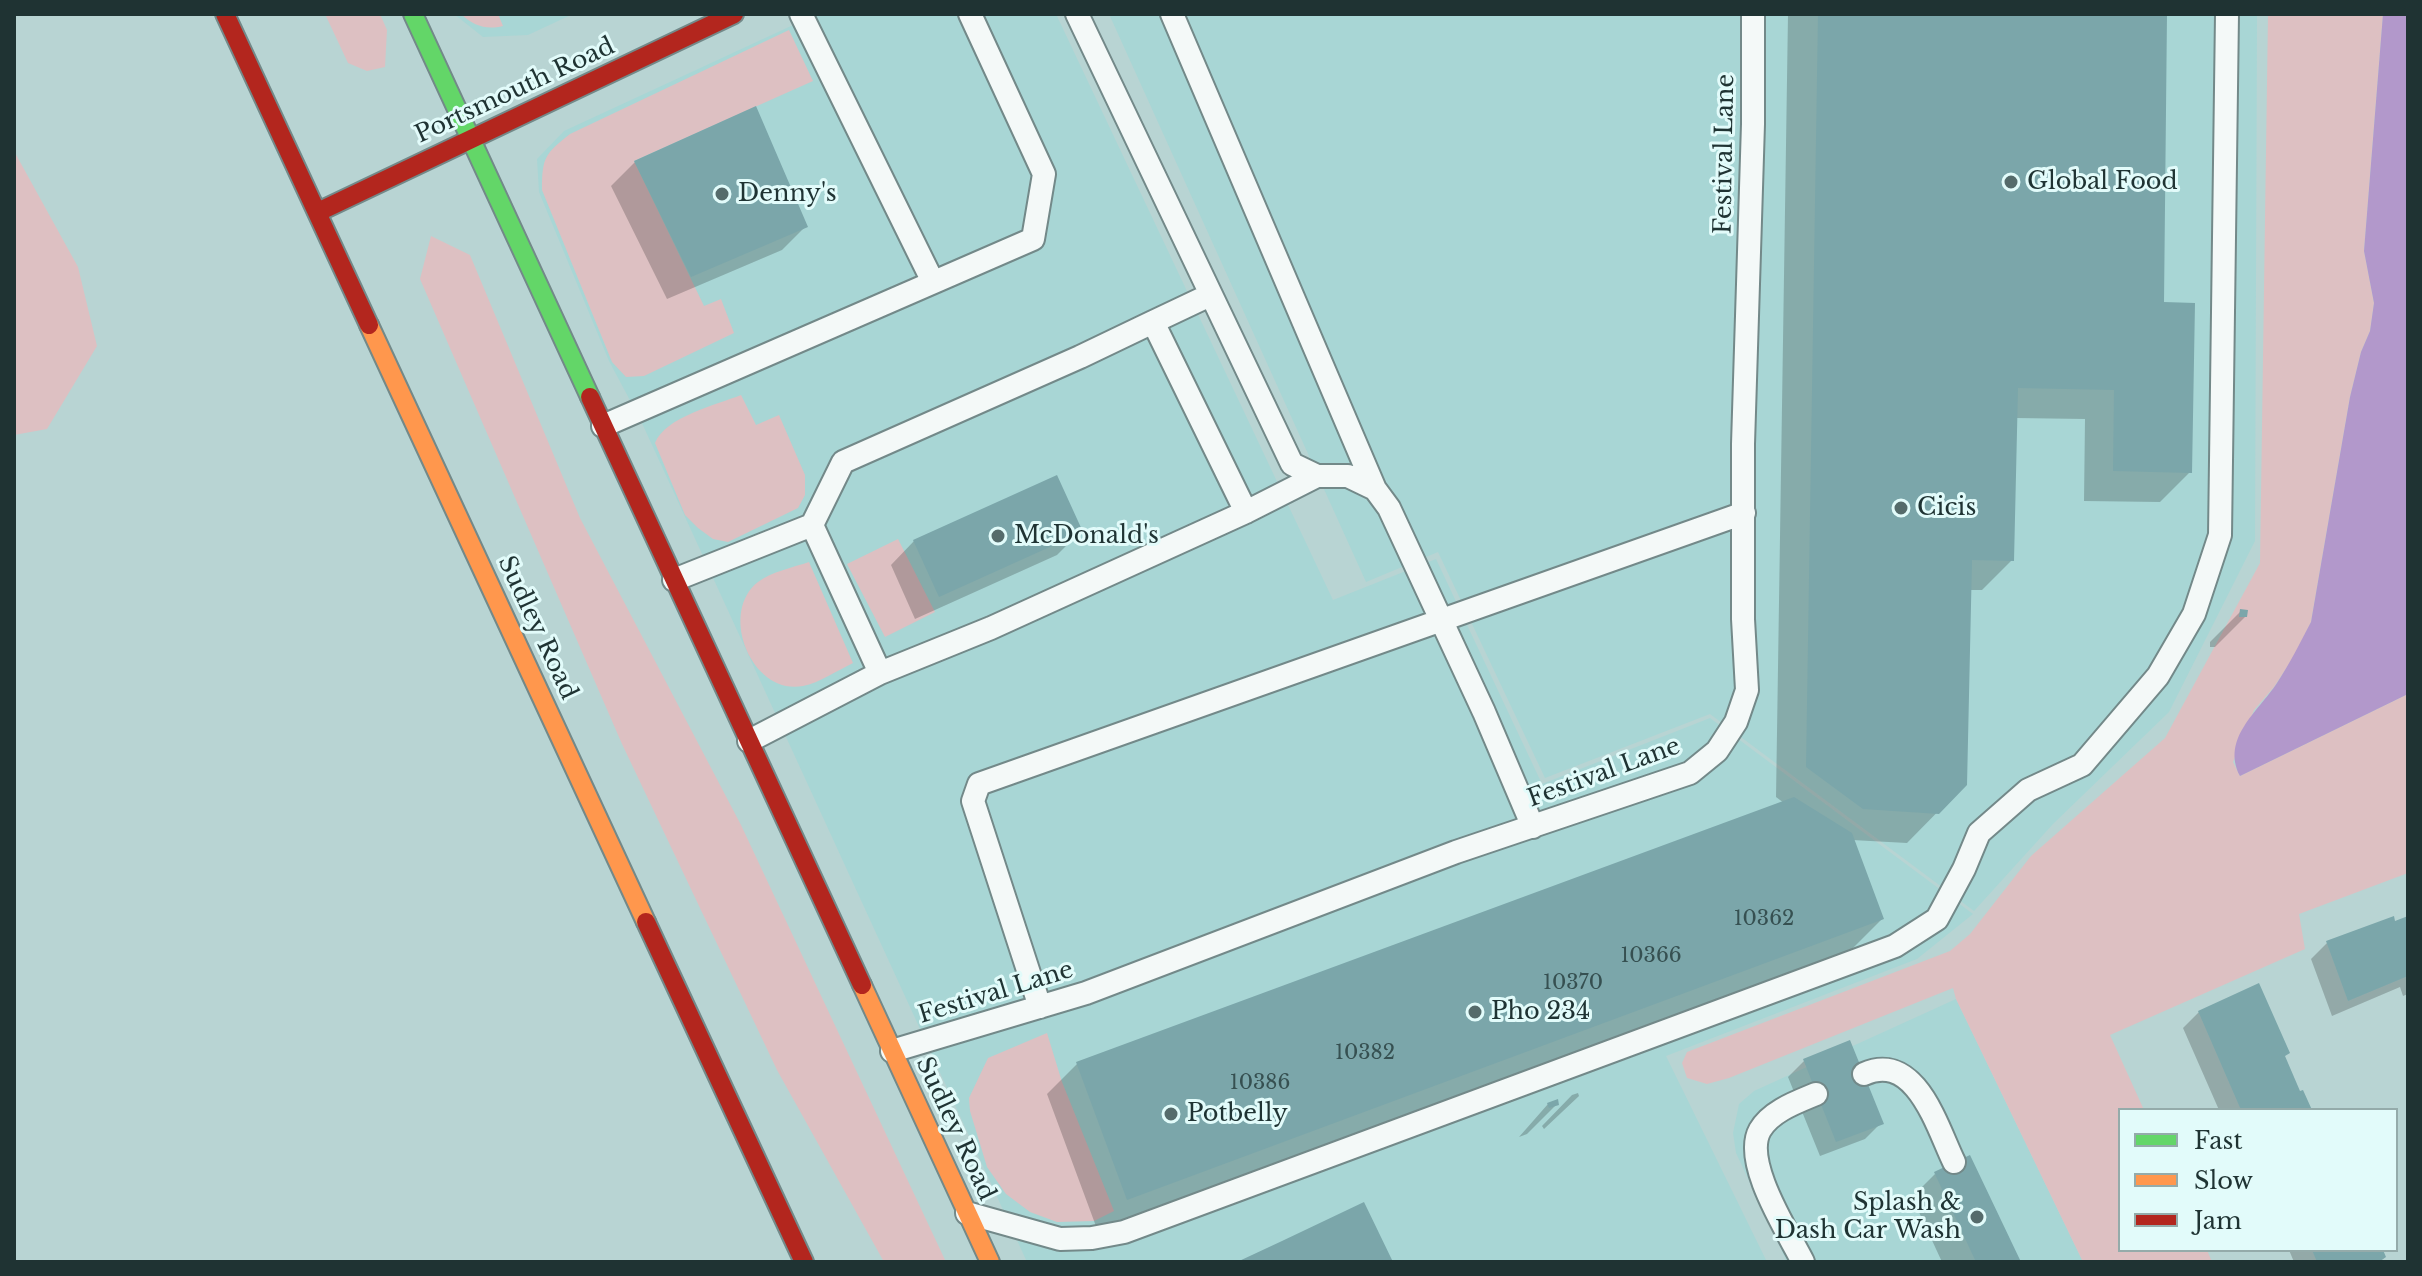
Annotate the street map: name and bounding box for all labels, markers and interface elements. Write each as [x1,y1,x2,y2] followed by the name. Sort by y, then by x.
[411,32,619,150] street label: Portsmouth Road
[1709,74,1741,234] street label: Festival Lane
[2027,168,2178,196] place label: Global Food
[2002,173,2020,191] marker: Global Food
[738,180,837,208] place label: Denny's
[713,185,731,203] marker: Denny's
[1917,494,1976,522] place label: Cicis
[1892,499,1910,517] marker: Cicis
[1014,522,1159,550] place label: McDonald's
[989,527,1007,545] marker: McDonald's
[491,552,583,704] street label: Sudley Road
[1524,732,1684,814] street label: Festival Lane
[1734,907,1794,931] house number: 10362
[1620,944,1682,968] house number: 10366
[915,956,1077,1030] street label: Festival Lane
[1543,971,1603,995] house number: 10370
[1491,998,1590,1026] place label: Pho 234
[1466,1003,1484,1021] marker: Pho 234
[1335,1041,1395,1065] house number: 10382
[909,1053,1001,1205] street label: Sudley Road
[1230,1071,1290,1095] house number: 10386
[1187,1100,1288,1128] place label: Potbelly
[1162,1105,1180,1123] marker: Potbelly
[2118,1108,2398,1252] legend
[2194,1126,2242,1155] text: Fast
[2194,1166,2253,1195] text: Slow
[1775,1189,1961,1245] place label: Splash & Dash Car Wash
[2194,1206,2242,1235] text: Jam
[1968,1208,1986,1226] marker: Splash & Dash Car Wash

